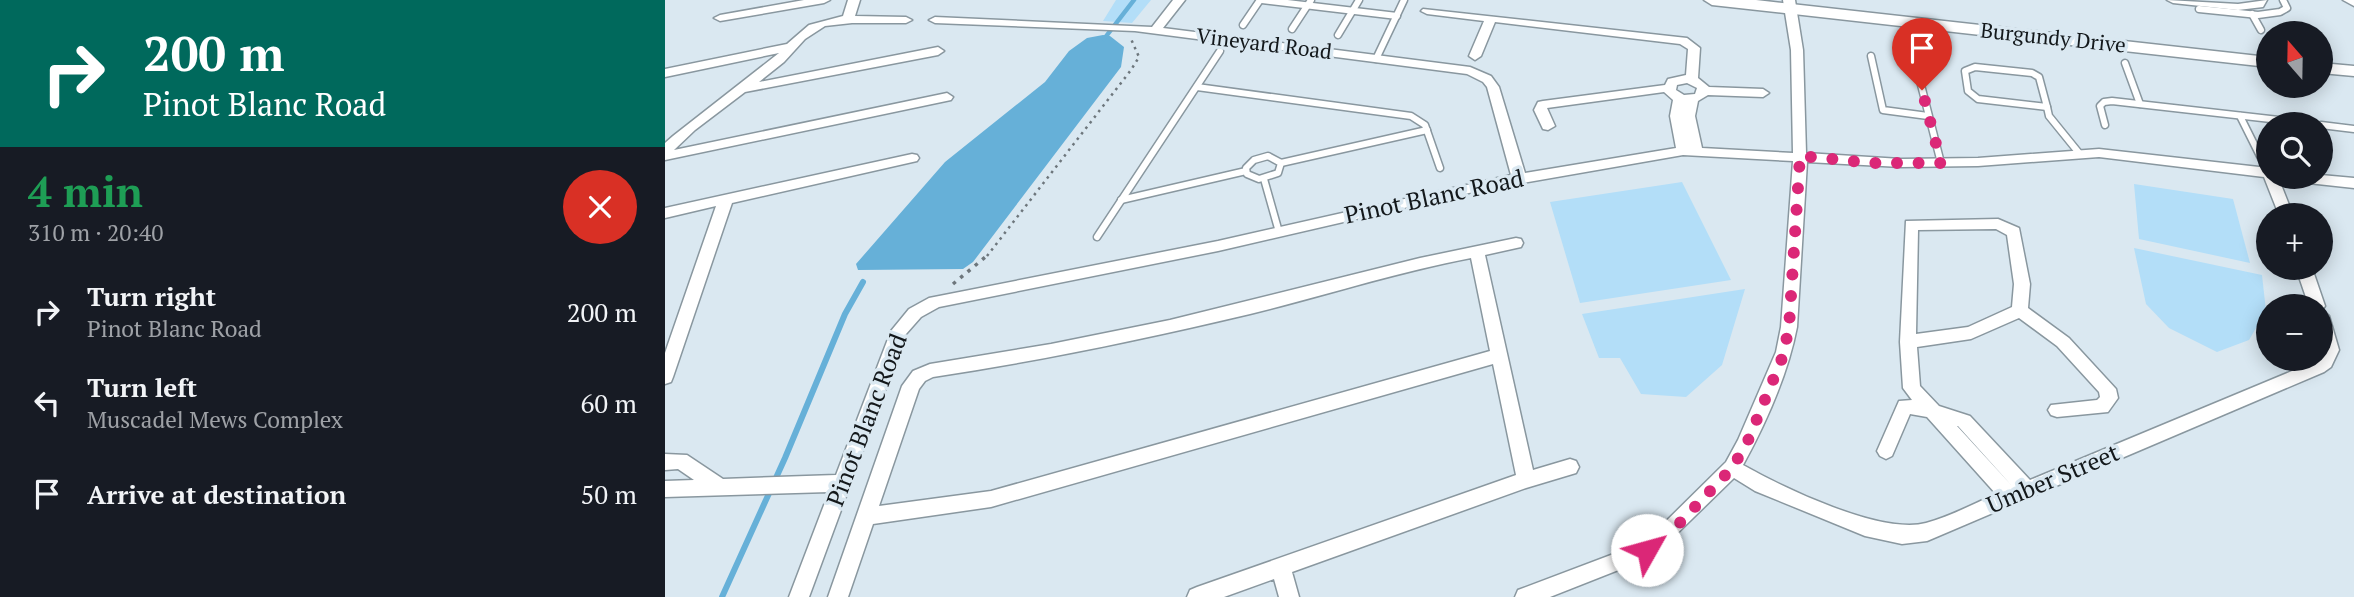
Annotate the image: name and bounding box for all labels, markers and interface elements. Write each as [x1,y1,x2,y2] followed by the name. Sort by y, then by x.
[1979,15,2127,59] street label: Burgundy Drive
[1892,18,1952,90] pin
[143,20,285,85] text: 200 m
[1195,21,1334,65] street label: Vineyard Road
[2256,21,2333,98] north arrow
[2256,21,2333,371] map controls
[28,28,119,119] icon: right
[1903,29,1941,67] icon: arrive
[143,83,386,125] text: Pinot Blanc Road
[2256,112,2333,189] button: search
[1341,161,1526,231] street label: Pinot Blanc Road
[28,163,143,219] text: 4 min
[563,170,637,244] button: close
[2256,203,2333,280] button: +
[28,217,163,248] text: 310 m · 20:40
[87,279,216,313] text: Turn right
[28,293,66,331] icon: right
[2256,294,2333,371] button: −
[567,295,637,329] text: 200 m
[87,313,262,344] text: Pinot Blanc Road
[818,329,914,511] street label: Pinot Blanc Road
[87,370,197,404] text: Turn left
[28,384,66,422] icon: left
[581,386,637,420] text: 60 m
[87,404,343,435] text: Muscadel Mews Complex
[1981,436,2124,520] street label: Umber Street
[28,475,66,513] icon: arrive
[87,477,346,511] text: Arrive at destination
[581,477,637,511] text: 50 m
[1610,513,1684,587] position arrow

